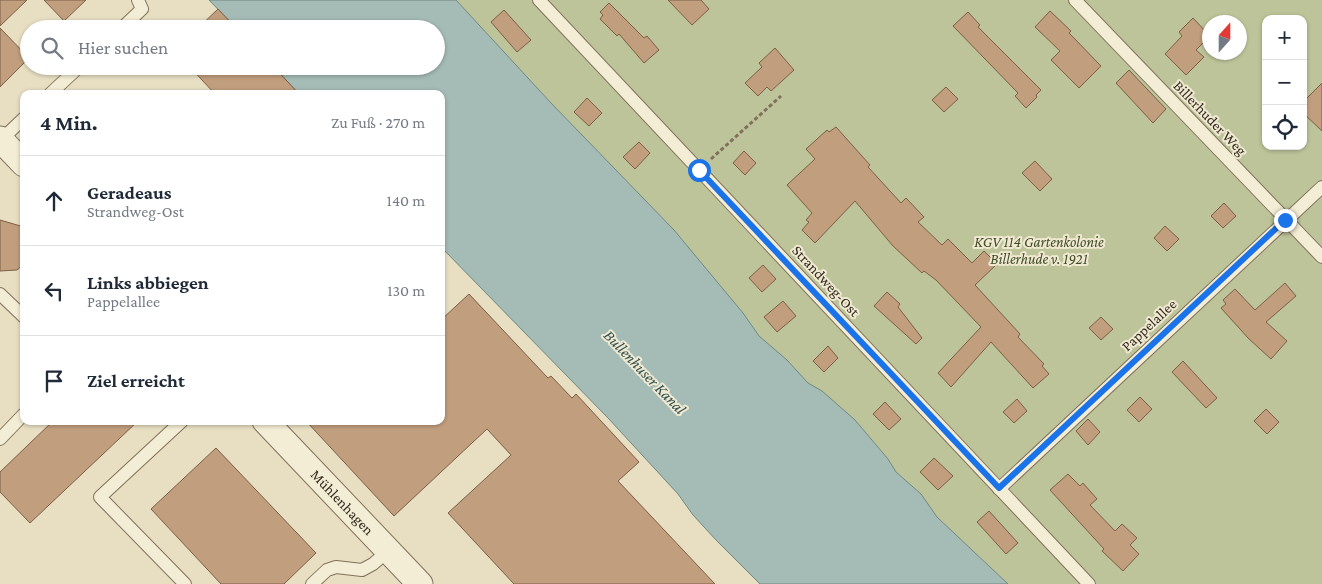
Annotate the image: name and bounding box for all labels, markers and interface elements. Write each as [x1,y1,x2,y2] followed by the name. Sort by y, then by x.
[1202,15,1247,60] north arrow
[1262,15,1307,150] map controls
[1262,15,1307,60] button: +
[20,20,445,75] search box
[38,34,66,62] icon: search
[78,37,168,58] text: Hier suchen
[1262,60,1307,105] button: −
[1170,77,1250,159] street label: Billerhuder Weg
[1262,105,1307,150] button: locate
[40,111,98,135] text: 4 Min.
[331,114,425,131] text: Zu Fuß · 270 m
[688,159,711,182] route start
[87,182,172,203] text: Geradeaus
[40,187,68,215] icon: ahead
[387,192,425,209] text: 140 m
[87,203,184,220] text: Strandweg-Ost
[1274,209,1297,232] route end
[974,234,1104,267] park label: KGV 114 Gartenkolonie Billerhude v. 1921
[788,242,864,321] street label: Strandweg-Ost
[87,272,209,293] text: Links abbiegen
[40,277,68,305] icon: left
[387,282,425,299] text: 130 m
[87,293,160,310] text: Pappelallee
[1118,296,1180,355] street label: Pappelallee
[601,327,690,418] water label: Bullenhuser Kanal
[40,367,68,395] icon: arrive
[87,370,185,391] text: Ziel erreicht
[307,466,377,538] street label: Mühlenhagen

